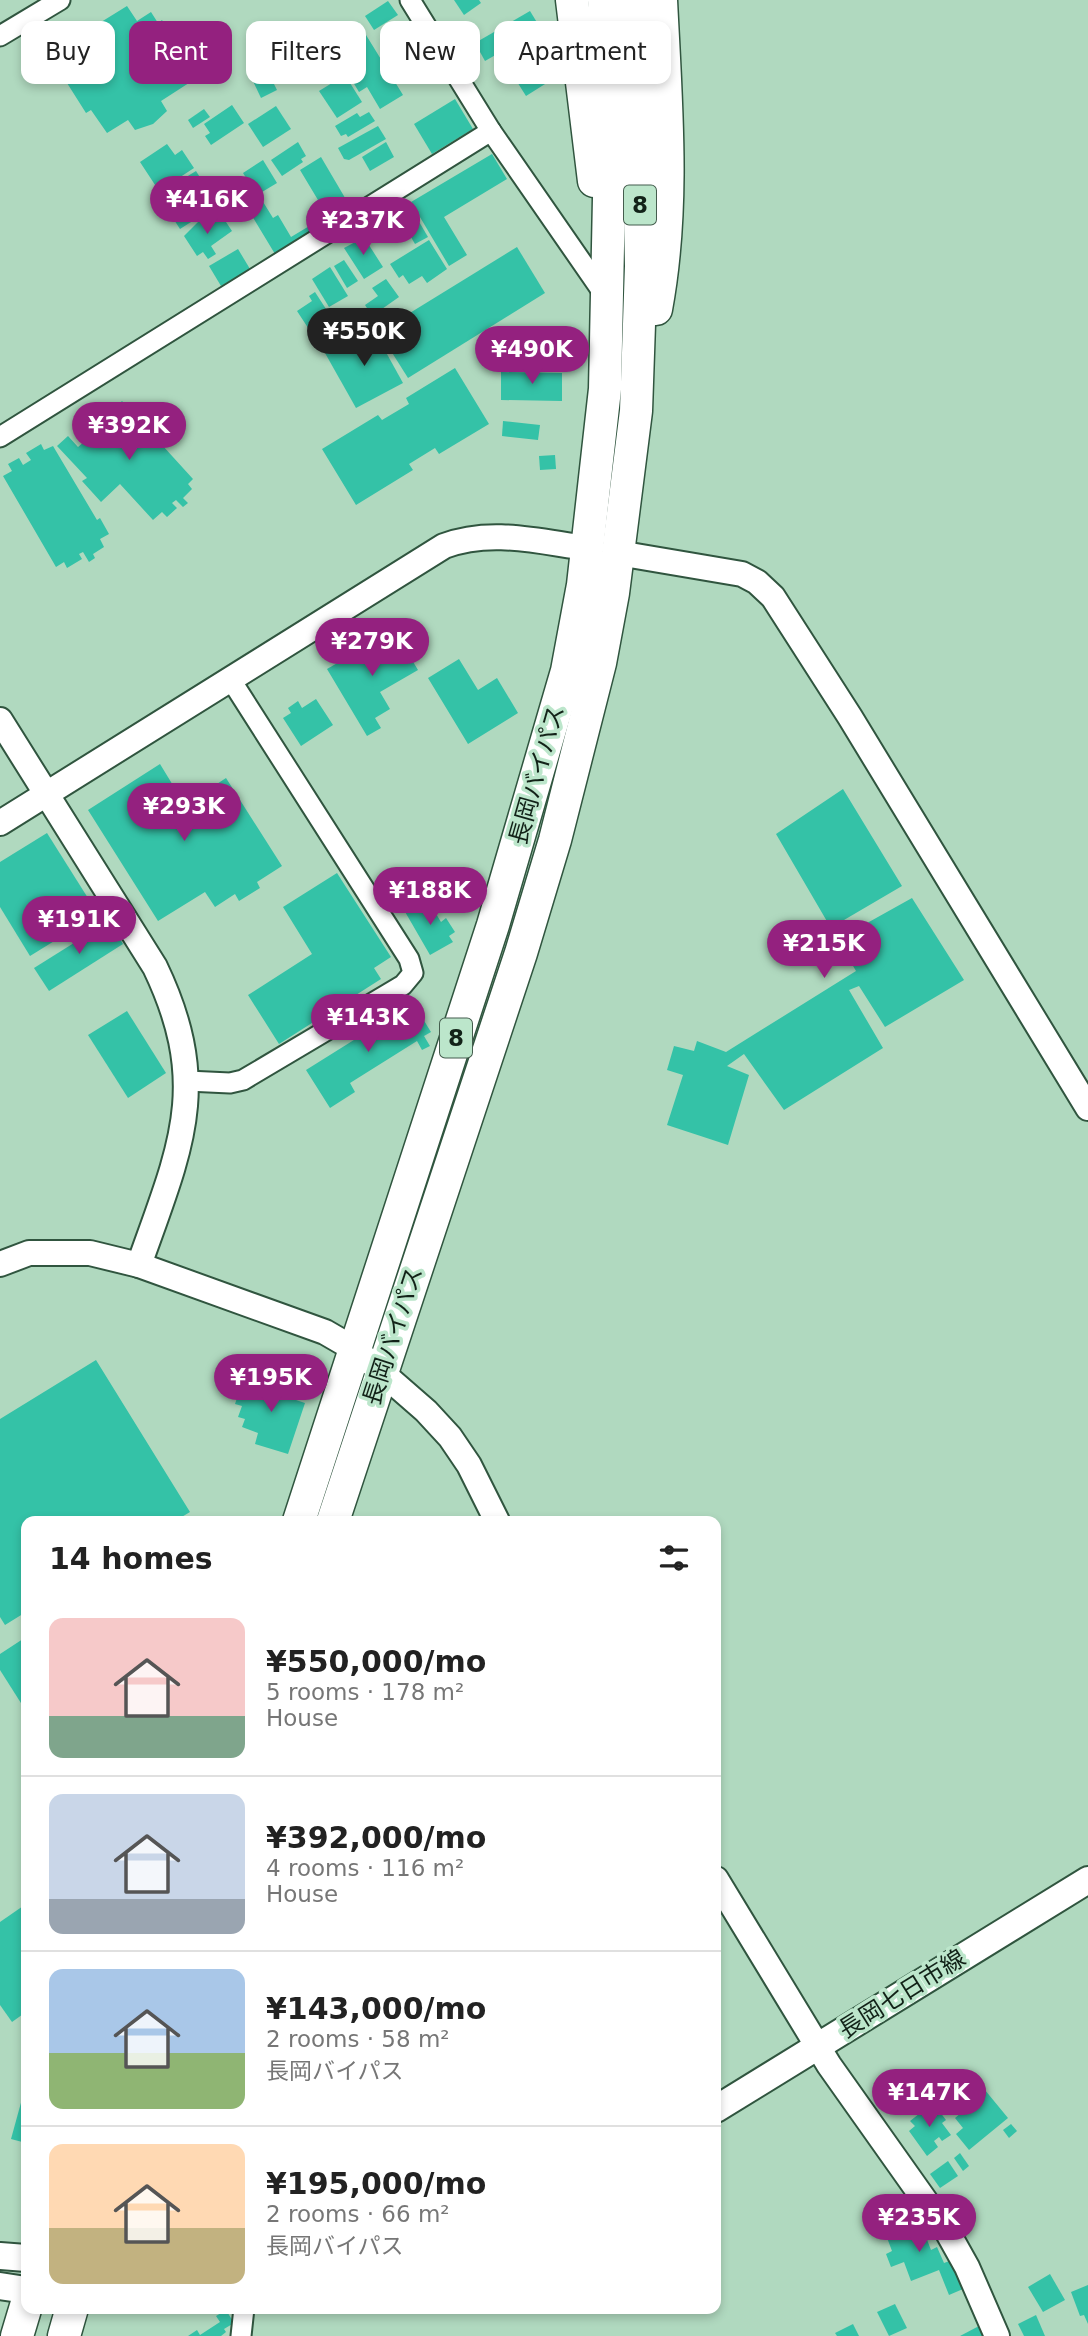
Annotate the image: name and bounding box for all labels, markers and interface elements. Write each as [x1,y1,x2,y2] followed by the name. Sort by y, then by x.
[21,21,115,84] chip: Buy
[129,21,232,84] chip: Rent
[246,21,366,84] chip: Filters
[380,21,480,84] chip: New
[494,21,671,84] chip: Apartment
[158,176,256,236] pin: ¥416K
[166,186,248,212] text: ¥416K
[624,186,656,224] road number: 8
[314,198,412,257] pin: ¥237K
[322,207,404,233] text: ¥237K
[315,308,413,368] pin: ¥550K
[323,318,405,344] text: ¥550K
[483,326,581,386] pin: ¥490K
[491,336,573,362] text: ¥490K
[80,402,178,462] pin: ¥392K
[88,412,170,438] text: ¥392K
[323,618,421,678] pin: ¥279K
[331,628,413,654] text: ¥279K
[504,702,570,848] street label: 長岡バイパス
[135,784,233,843] pin: ¥293K
[143,793,225,819] text: ¥293K
[381,867,479,927] pin: ¥188K
[389,877,471,903] text: ¥188K
[30,897,128,956] pin: ¥191K
[38,906,120,932] text: ¥191K
[775,920,873,980] pin: ¥215K
[783,930,865,956] text: ¥215K
[319,995,417,1054] pin: ¥143K
[327,1004,409,1030] text: ¥143K
[440,1018,472,1058] road number: 8
[358,1263,428,1409] street label: 長岡バイパス
[222,1354,320,1414] pin: ¥195K
[230,1364,312,1390] text: ¥195K
[655,1539,693,1577] icon: filters
[49,1541,213,1576] text: 14 homes
[266,1644,486,1679] text: ¥550,000/mo
[105,1646,189,1730] icon: home
[266,1679,464,1705] text: 5 rooms · 178 m²
[266,1705,338,1731] text: House
[266,1820,486,1855] text: ¥392,000/mo
[105,1822,189,1906] icon: home
[266,1855,464,1881] text: 4 rooms · 116 m²
[266,1881,338,1907] text: House
[834,1944,970,2044] street label: 長岡七日市線
[266,1991,486,2026] text: ¥143,000/mo
[105,1997,189,2081] icon: home
[266,2026,450,2052] text: 2 rooms · 58 m²
[266,2058,404,2084] text: 長岡バイパス
[880,2070,978,2129] pin: ¥147K
[888,2079,970,2105] text: ¥147K
[266,2166,486,2201] text: ¥195,000/mo
[105,2172,189,2256] icon: home
[870,2194,968,2254] pin: ¥235K
[266,2201,450,2227] text: 2 rooms · 66 m²
[878,2204,960,2230] text: ¥235K
[266,2233,404,2259] text: 長岡バイパス

